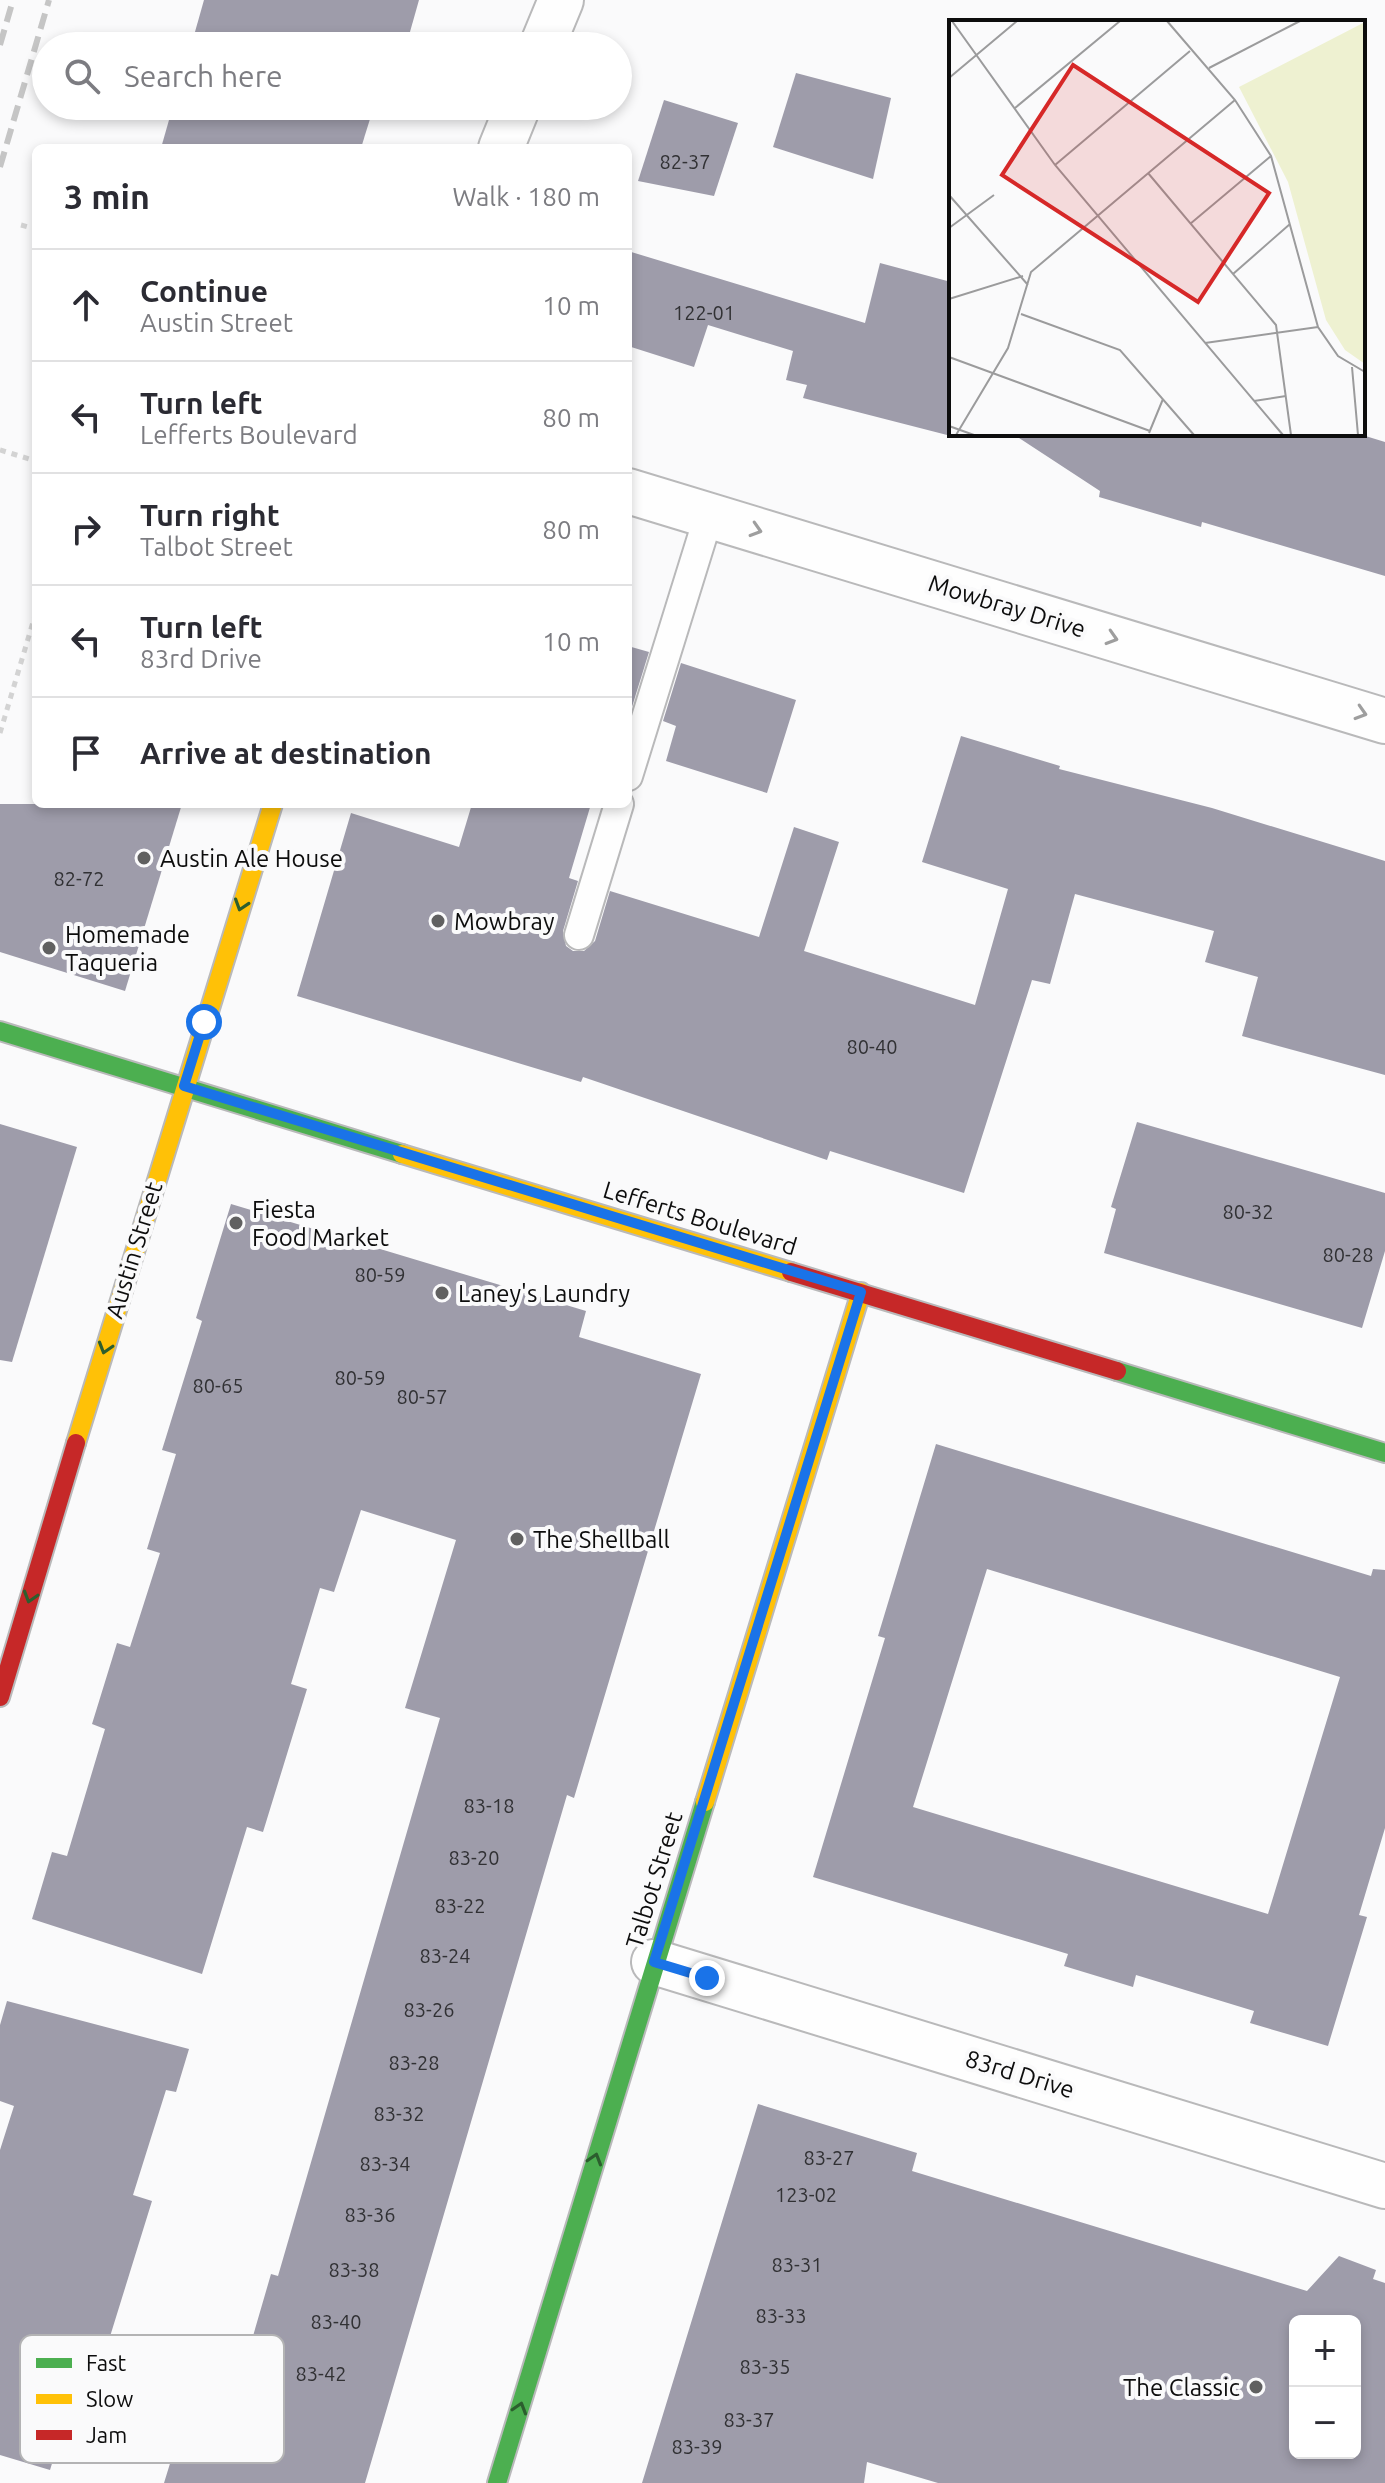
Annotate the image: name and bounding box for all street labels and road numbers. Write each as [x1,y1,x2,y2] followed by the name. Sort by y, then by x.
[925,569,1089,643] street label: Mowbray Drive
[600,1176,800,1260] street label: Lefferts Boulevard
[100,1178,168,1321] street label: Austin Street
[620,1808,688,1951] street label: Talbot Street
[962,2045,1078,2103] street label: 83rd Drive

